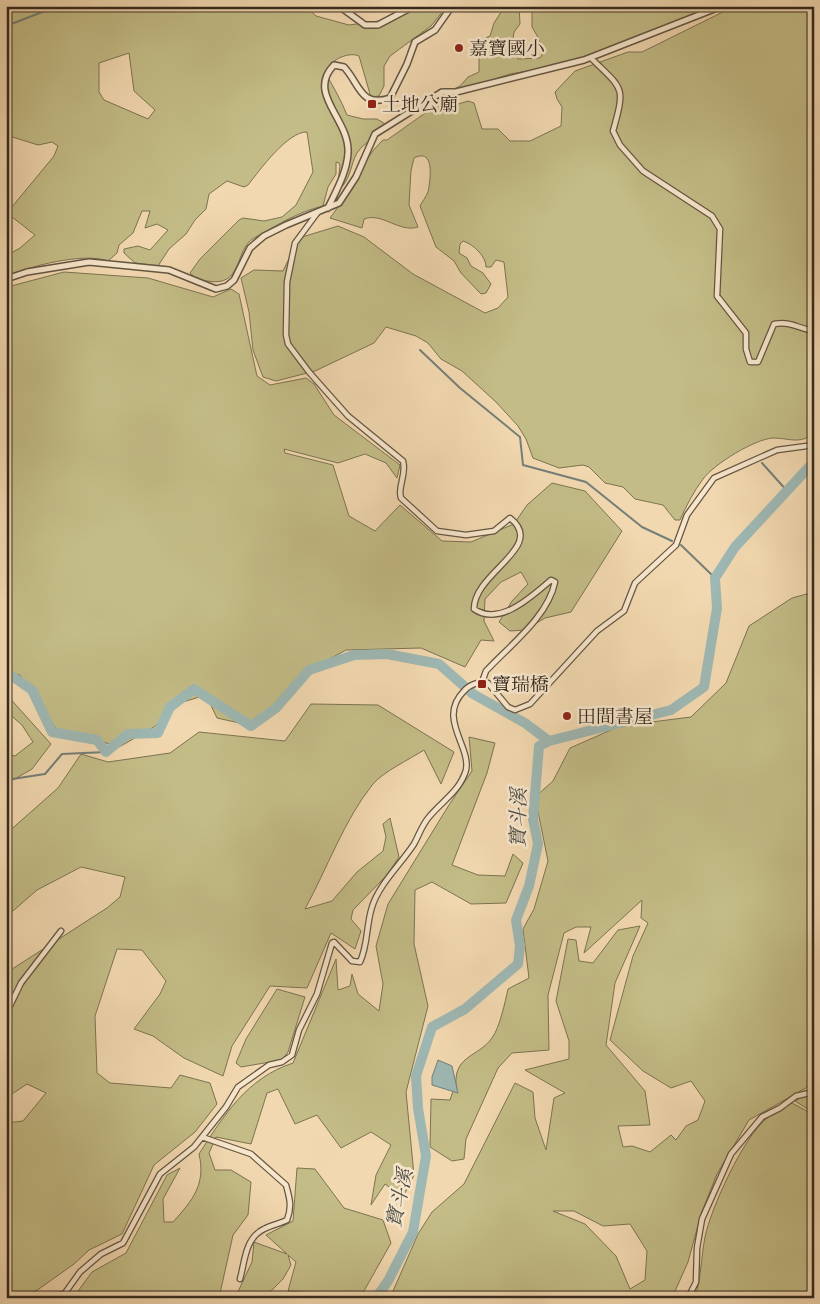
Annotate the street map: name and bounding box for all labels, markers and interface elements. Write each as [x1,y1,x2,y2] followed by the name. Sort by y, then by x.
[469,37,545,64] place label: 嘉寶國小
[453,42,465,54] marker: 嘉寶國小
[382,93,458,120] place label: 土地公廟
[366,98,378,110] marker: 土地公廟
[492,673,549,700] place label: 寶瑞橋
[476,678,488,690] marker: 寶瑞橋
[577,705,653,732] place label: 田間書屋
[561,710,573,722] marker: 田間書屋
[505,786,536,848] water label: 寶斗溪
[381,1164,422,1231] water label: 寶斗溪

